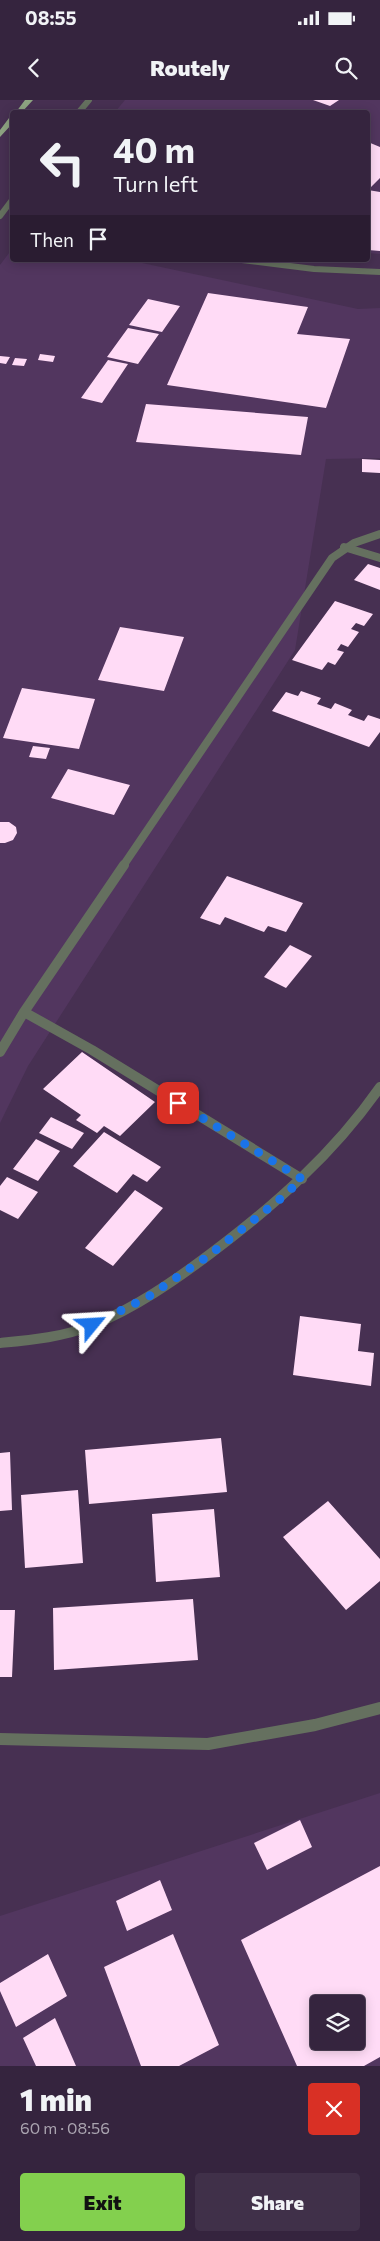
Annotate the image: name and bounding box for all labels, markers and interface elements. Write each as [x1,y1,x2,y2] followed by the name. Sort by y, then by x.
[25,6,77,29] text: 08:55
[20,54,48,82] icon: back
[150,54,230,81] text: Routely
[332,54,360,82] icon: search
[113,127,195,170] text: 40 m
[30,130,95,195] icon: left
[113,170,198,197] text: Turn left
[84,225,112,253] icon: arrive
[30,228,74,251] text: Then
[157,1082,199,1124] pin
[164,1089,192,1117] icon: arrive
[65,1298,117,1350] position arrow
[310,1995,365,2050] map controls
[310,1995,365,2050] button: layers
[20,2080,92,2117] text: 1 min
[308,2083,360,2135] button: close
[20,2118,110,2137] text: 60 m · 08:56
[20,2173,185,2231] button: Exit
[195,2173,360,2231] button: Share

